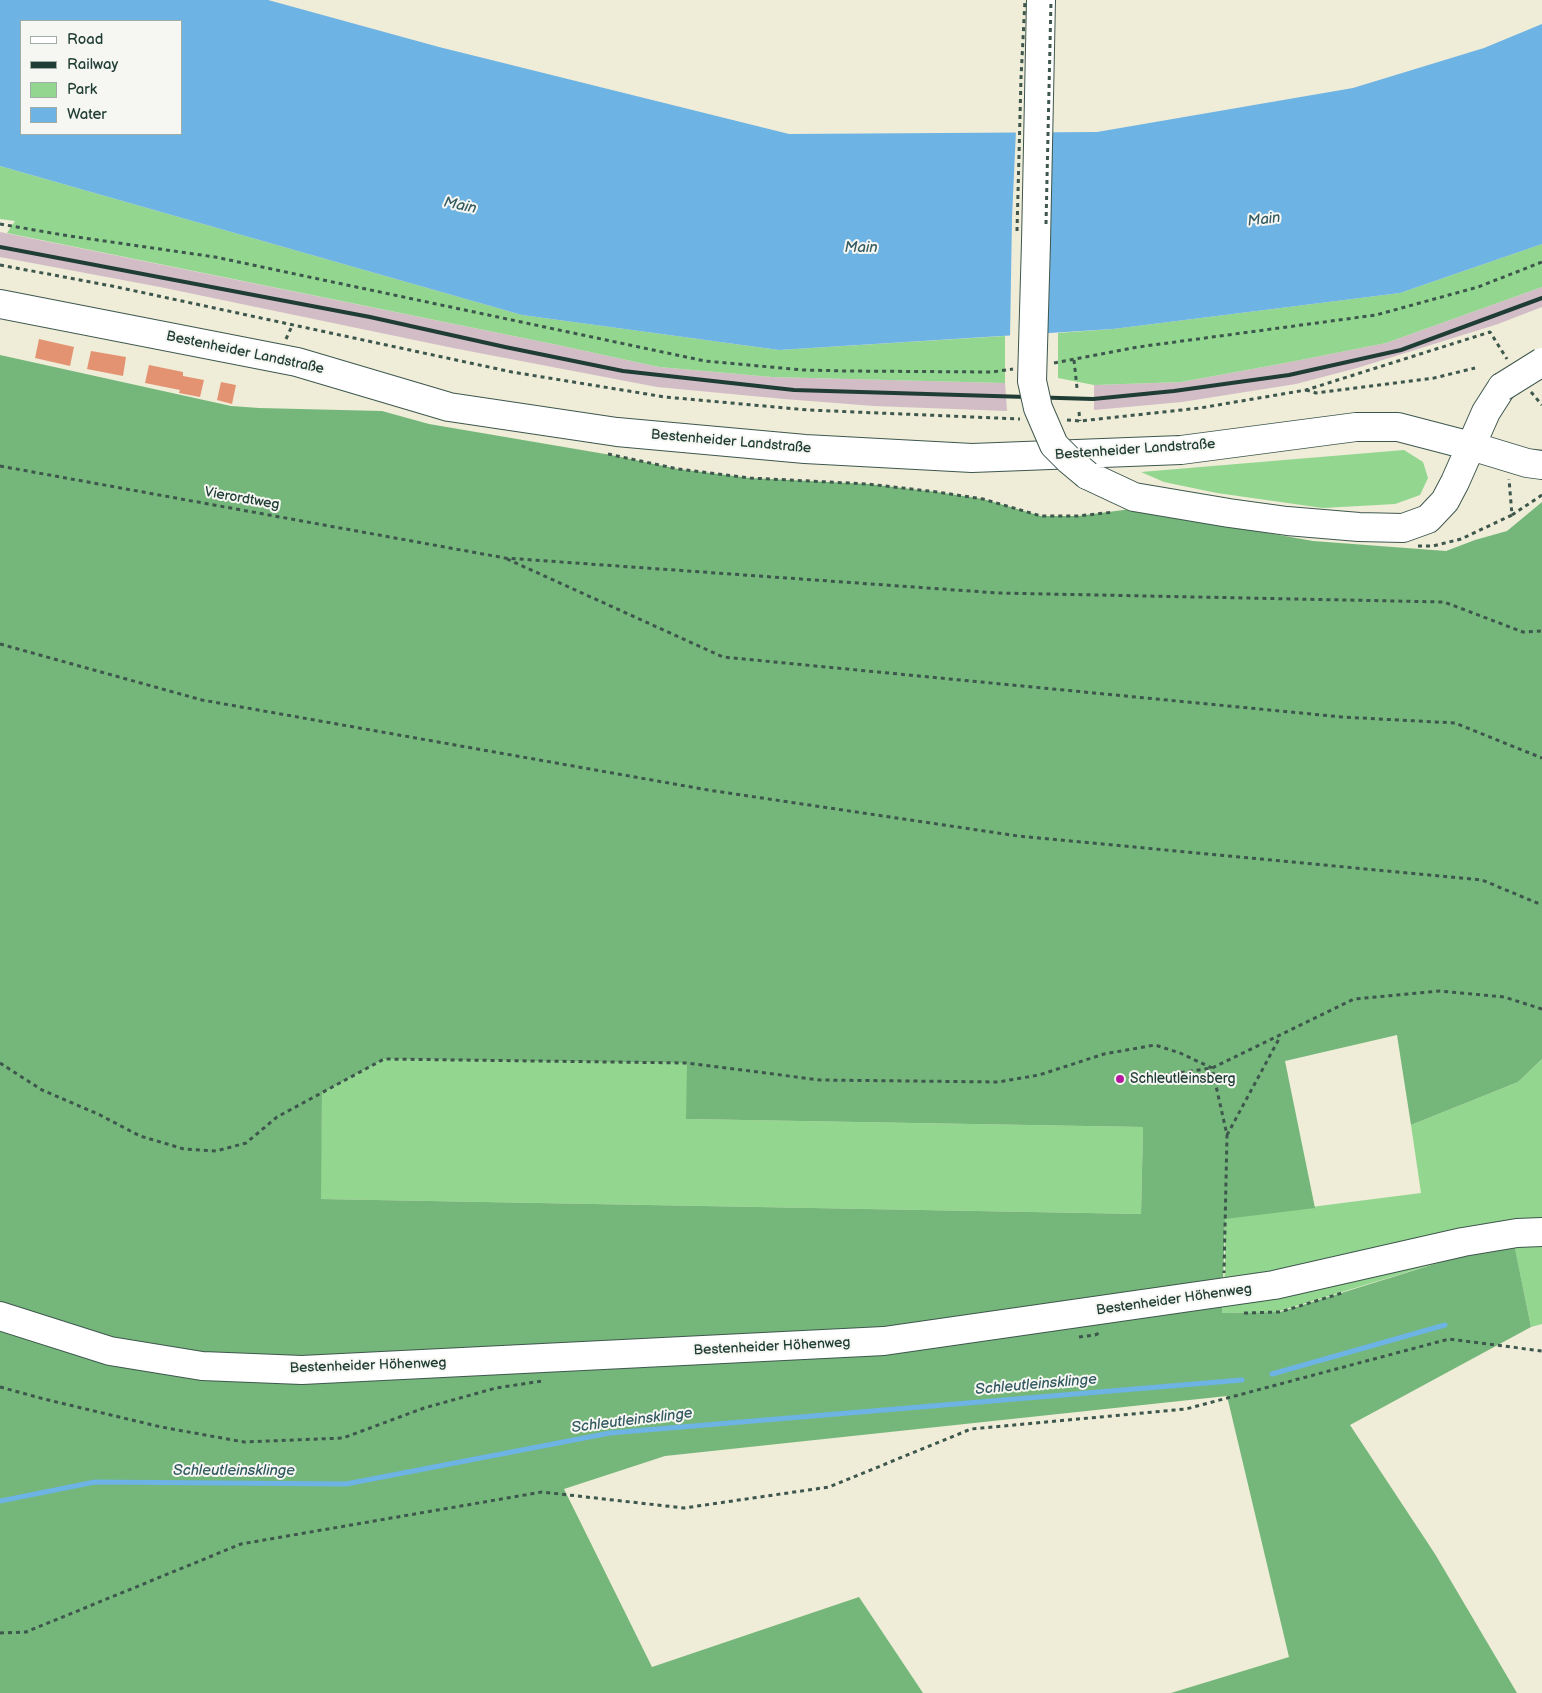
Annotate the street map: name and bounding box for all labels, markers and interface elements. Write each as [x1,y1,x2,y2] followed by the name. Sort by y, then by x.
[20,20,182,135] legend
[67,30,103,49] text: Road
[67,55,118,74] text: Railway
[67,80,97,99] text: Park
[67,105,107,124] text: Water
[442,194,478,218] water label: Main
[1246,209,1282,231] water label: Main
[844,239,878,257] water label: Main
[165,328,325,378] street label: Bestenheider Landstraße
[650,427,812,457] street label: Bestenheider Landstraße
[1054,436,1216,464] street label: Bestenheider Landstraße
[203,484,281,514] street label: Vierordtweg
[1130,1071,1236,1087] place label: Schleutleinsberg
[1114,1073,1126,1085] marker: Schleutleinsberg
[1095,1281,1253,1319] street label: Bestenheider Höhenweg
[693,1335,851,1359] street label: Bestenheider Höhenweg
[289,1355,447,1377] street label: Bestenheider Höhenweg
[974,1371,1098,1399] water label: Schleutleinsklinge
[570,1405,694,1437] water label: Schleutleinsklinge
[173,1462,295,1480] water label: Schleutleinsklinge

